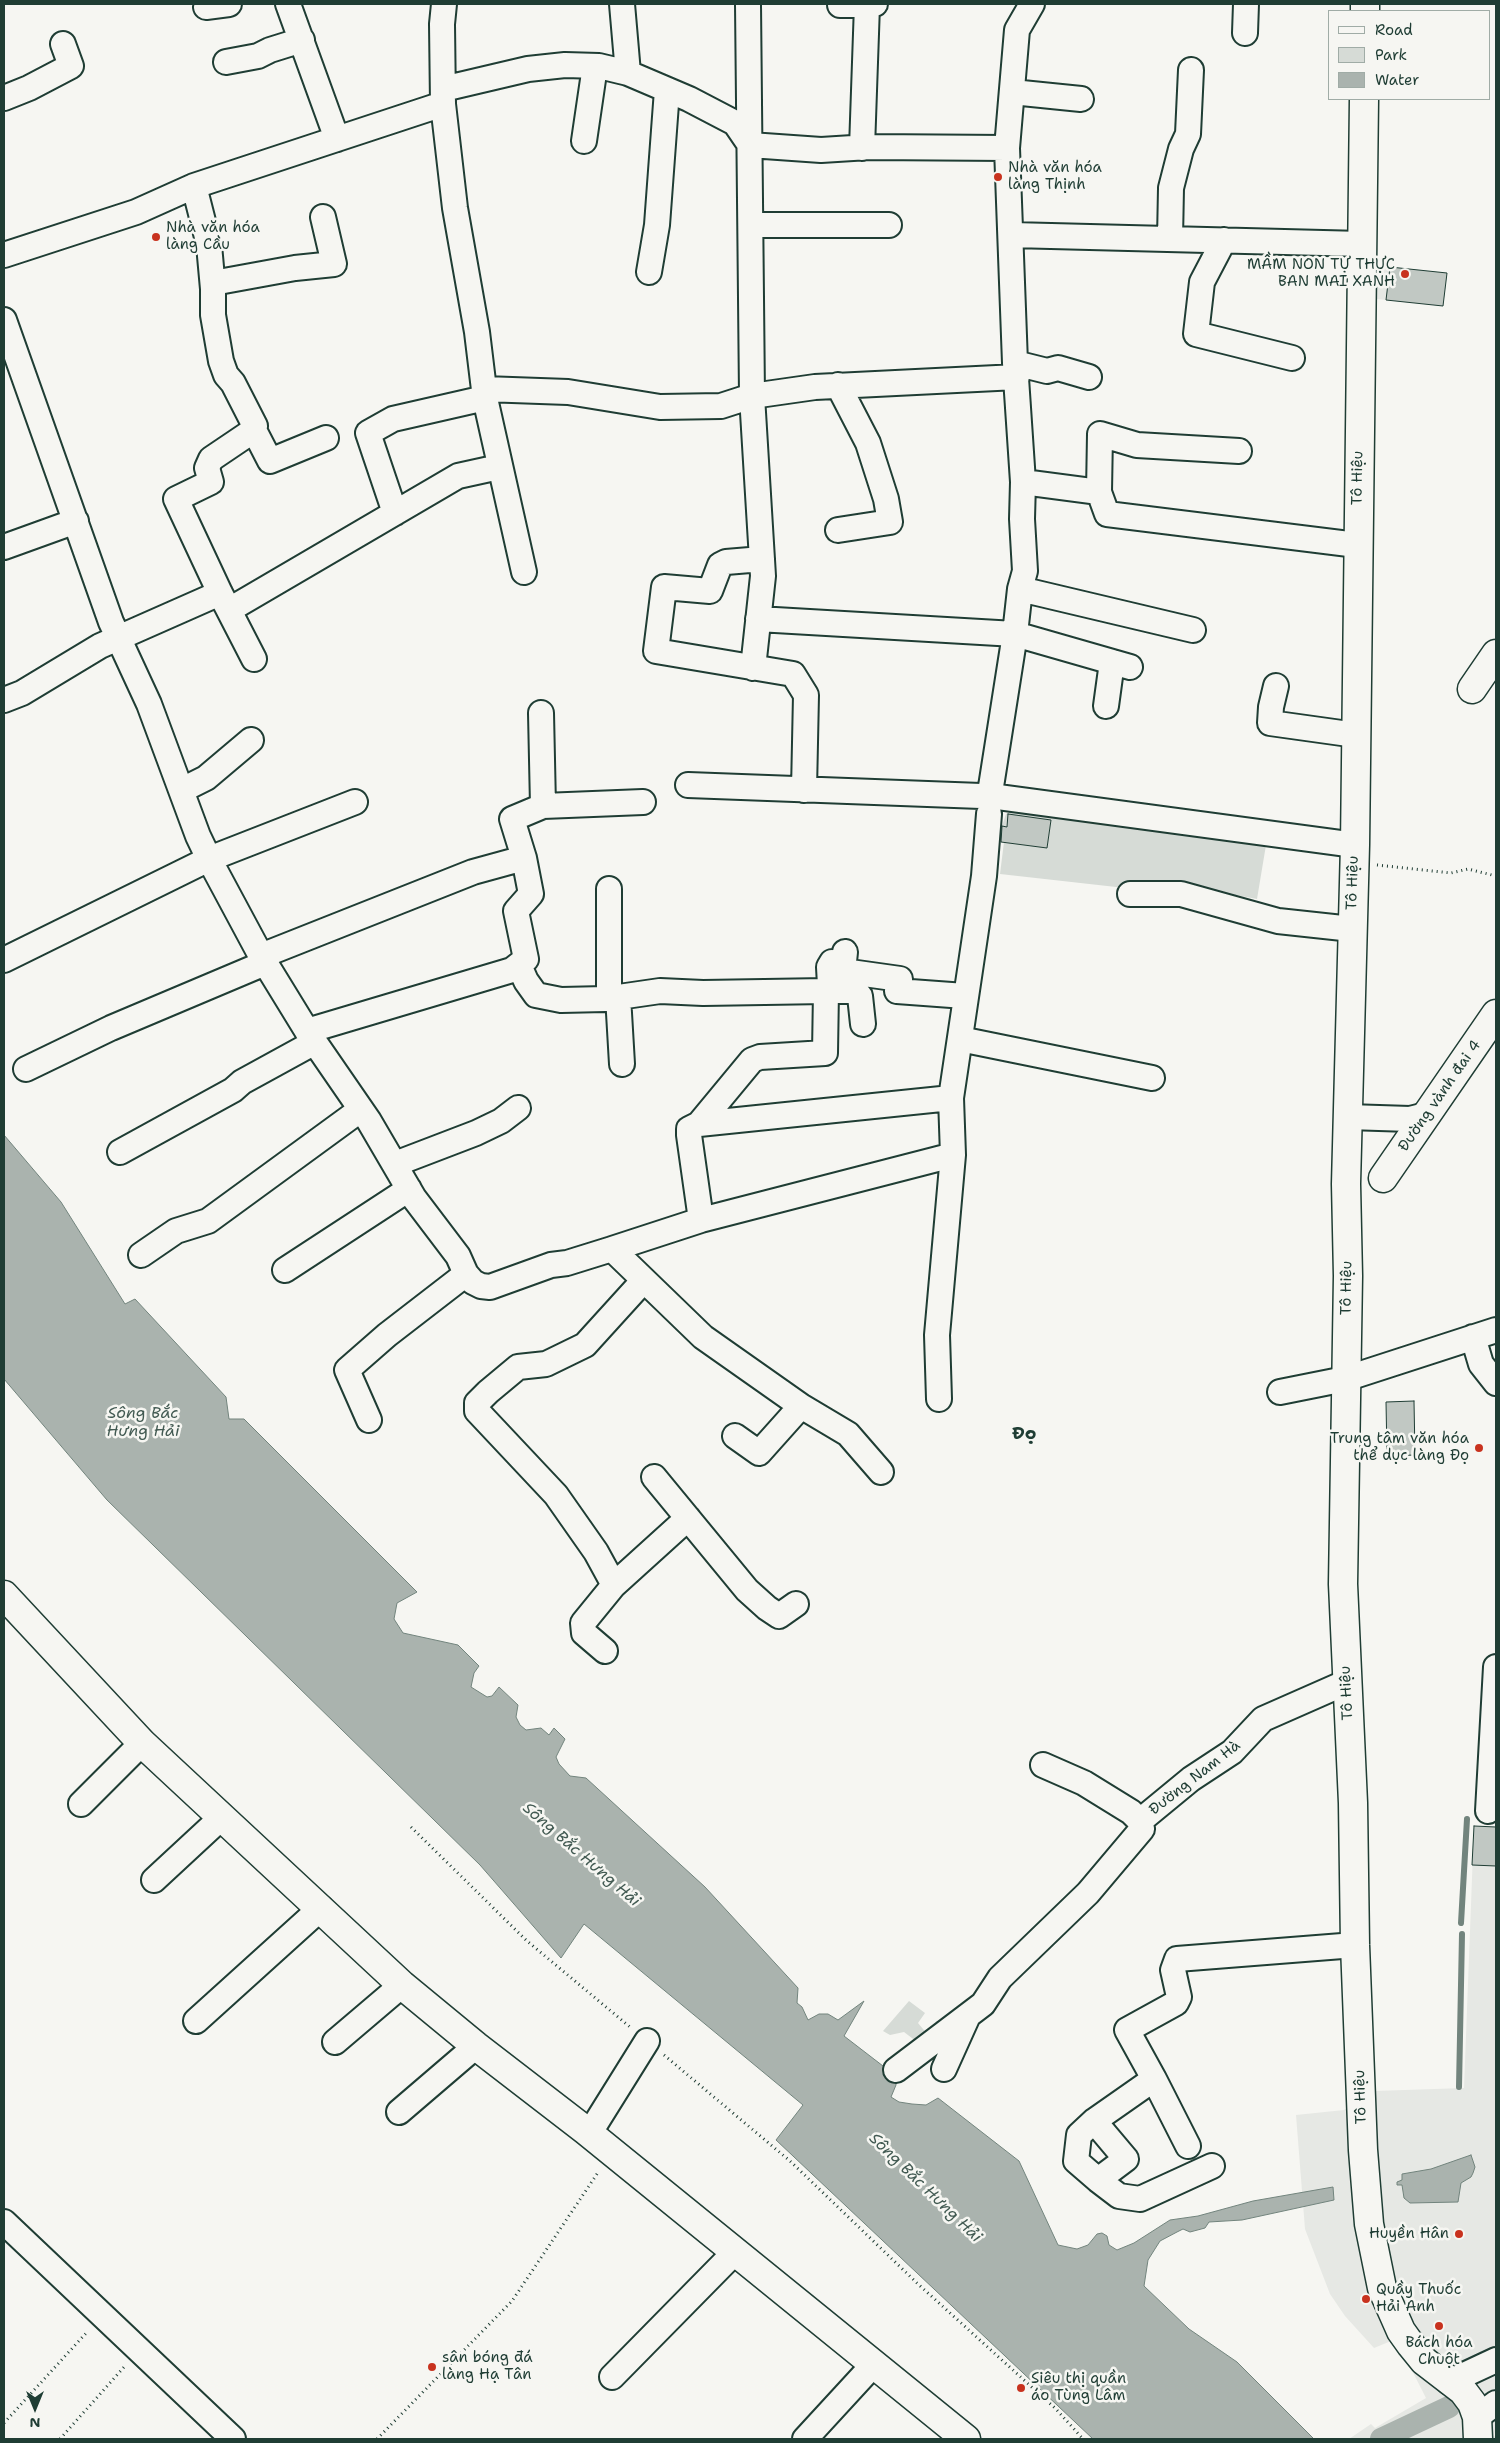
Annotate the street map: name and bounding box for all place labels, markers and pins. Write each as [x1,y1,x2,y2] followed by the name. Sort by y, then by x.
[1008,159,1102,194] place label: Nhà văn hóa làng Thịnh
[992,171,1004,183] marker: Nhà văn hóa làng Thịnh
[166,219,260,254] place label: Nhà văn hóa làng Cầu
[150,231,162,243] marker: Nhà văn hóa làng Cầu
[1247,256,1395,291] place label: MẦM NON TỰ THỰC BAN MAI XANH
[1399,268,1411,280] marker: MẦM NON TỰ THỰC BAN MAI XANH
[1330,1430,1469,1465] place label: Trung tâm văn hóa thể dục làng Đọ
[1473,1442,1485,1454] marker: Trung tâm văn hóa thể dục làng Đọ
[1369,2225,1449,2243] place label: Huyền Hân
[1453,2228,1465,2240] marker: Huyền Hân
[1376,2281,1461,2316] place label: Quầy Thuốc Hải Anh
[1360,2293,1372,2305] marker: Quầy Thuốc Hải Anh
[1433,2320,1445,2332] marker: Bách hóa Chuột
[1405,2334,1473,2369] place label: Bách hóa Chuột
[442,2349,533,2384] place label: sân bóng đá làng Hạ Tân
[426,2361,438,2373] marker: sân bóng đá làng Hạ Tân
[1031,2370,1126,2405] place label: Siêu thị quần áo Tùng Lâm
[1015,2382,1027,2394] marker: Siêu thị quần áo Tùng Lâm

